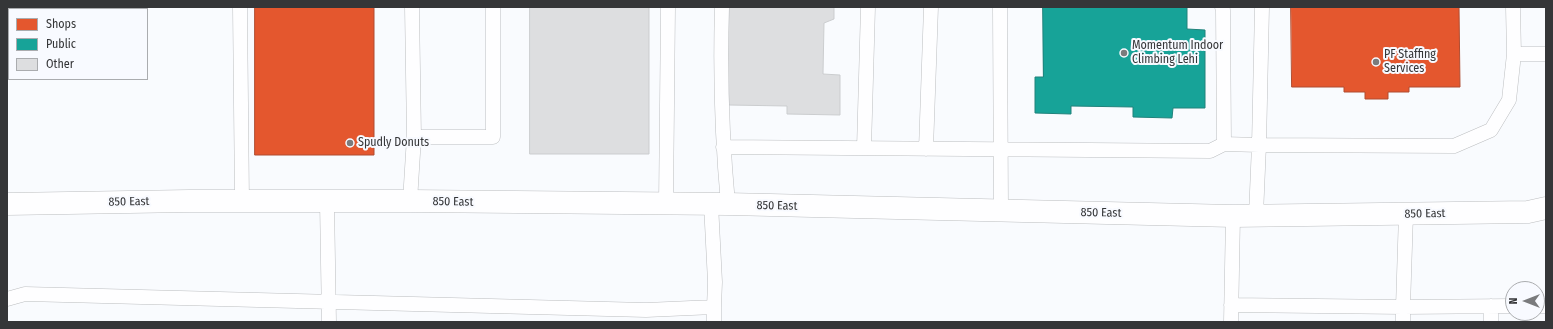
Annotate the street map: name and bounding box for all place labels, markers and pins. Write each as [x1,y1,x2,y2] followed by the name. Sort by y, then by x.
[1132,39,1223,67] place label: Momentum Indoor Climbing Lehi
[1119,48,1129,58] marker: Momentum Indoor Climbing Lehi
[1384,48,1436,76] place label: PF Staffing Services
[1371,57,1381,67] marker: PF Staffing Services
[358,136,429,150] place label: Spudly Donuts
[345,138,355,148] marker: Spudly Donuts

